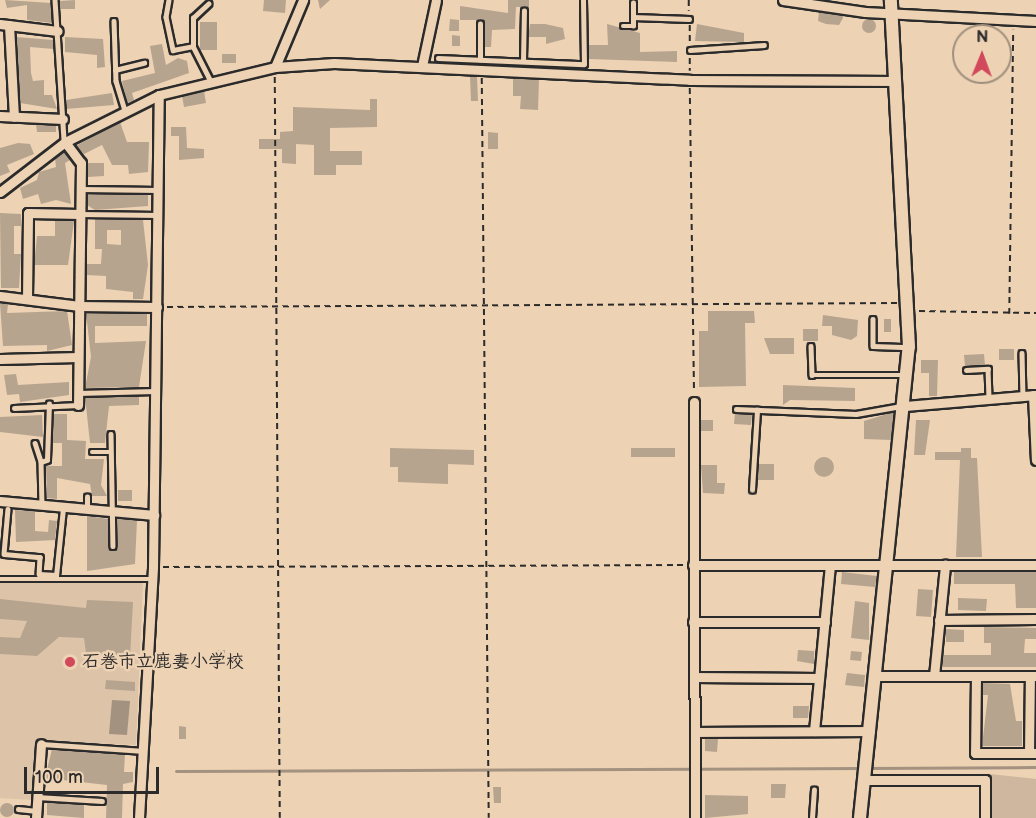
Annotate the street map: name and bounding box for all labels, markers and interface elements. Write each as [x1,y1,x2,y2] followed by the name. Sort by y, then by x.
[952,24,1012,84] north arrow
[976,28,988,47] text: N
[82,651,244,673] place label: 石巻市立鹿妻小学校
[63,655,77,669] marker: 石巻市立鹿妻小学校
[27,755,162,793] scale bar
[35,767,83,788] text: 100 m

